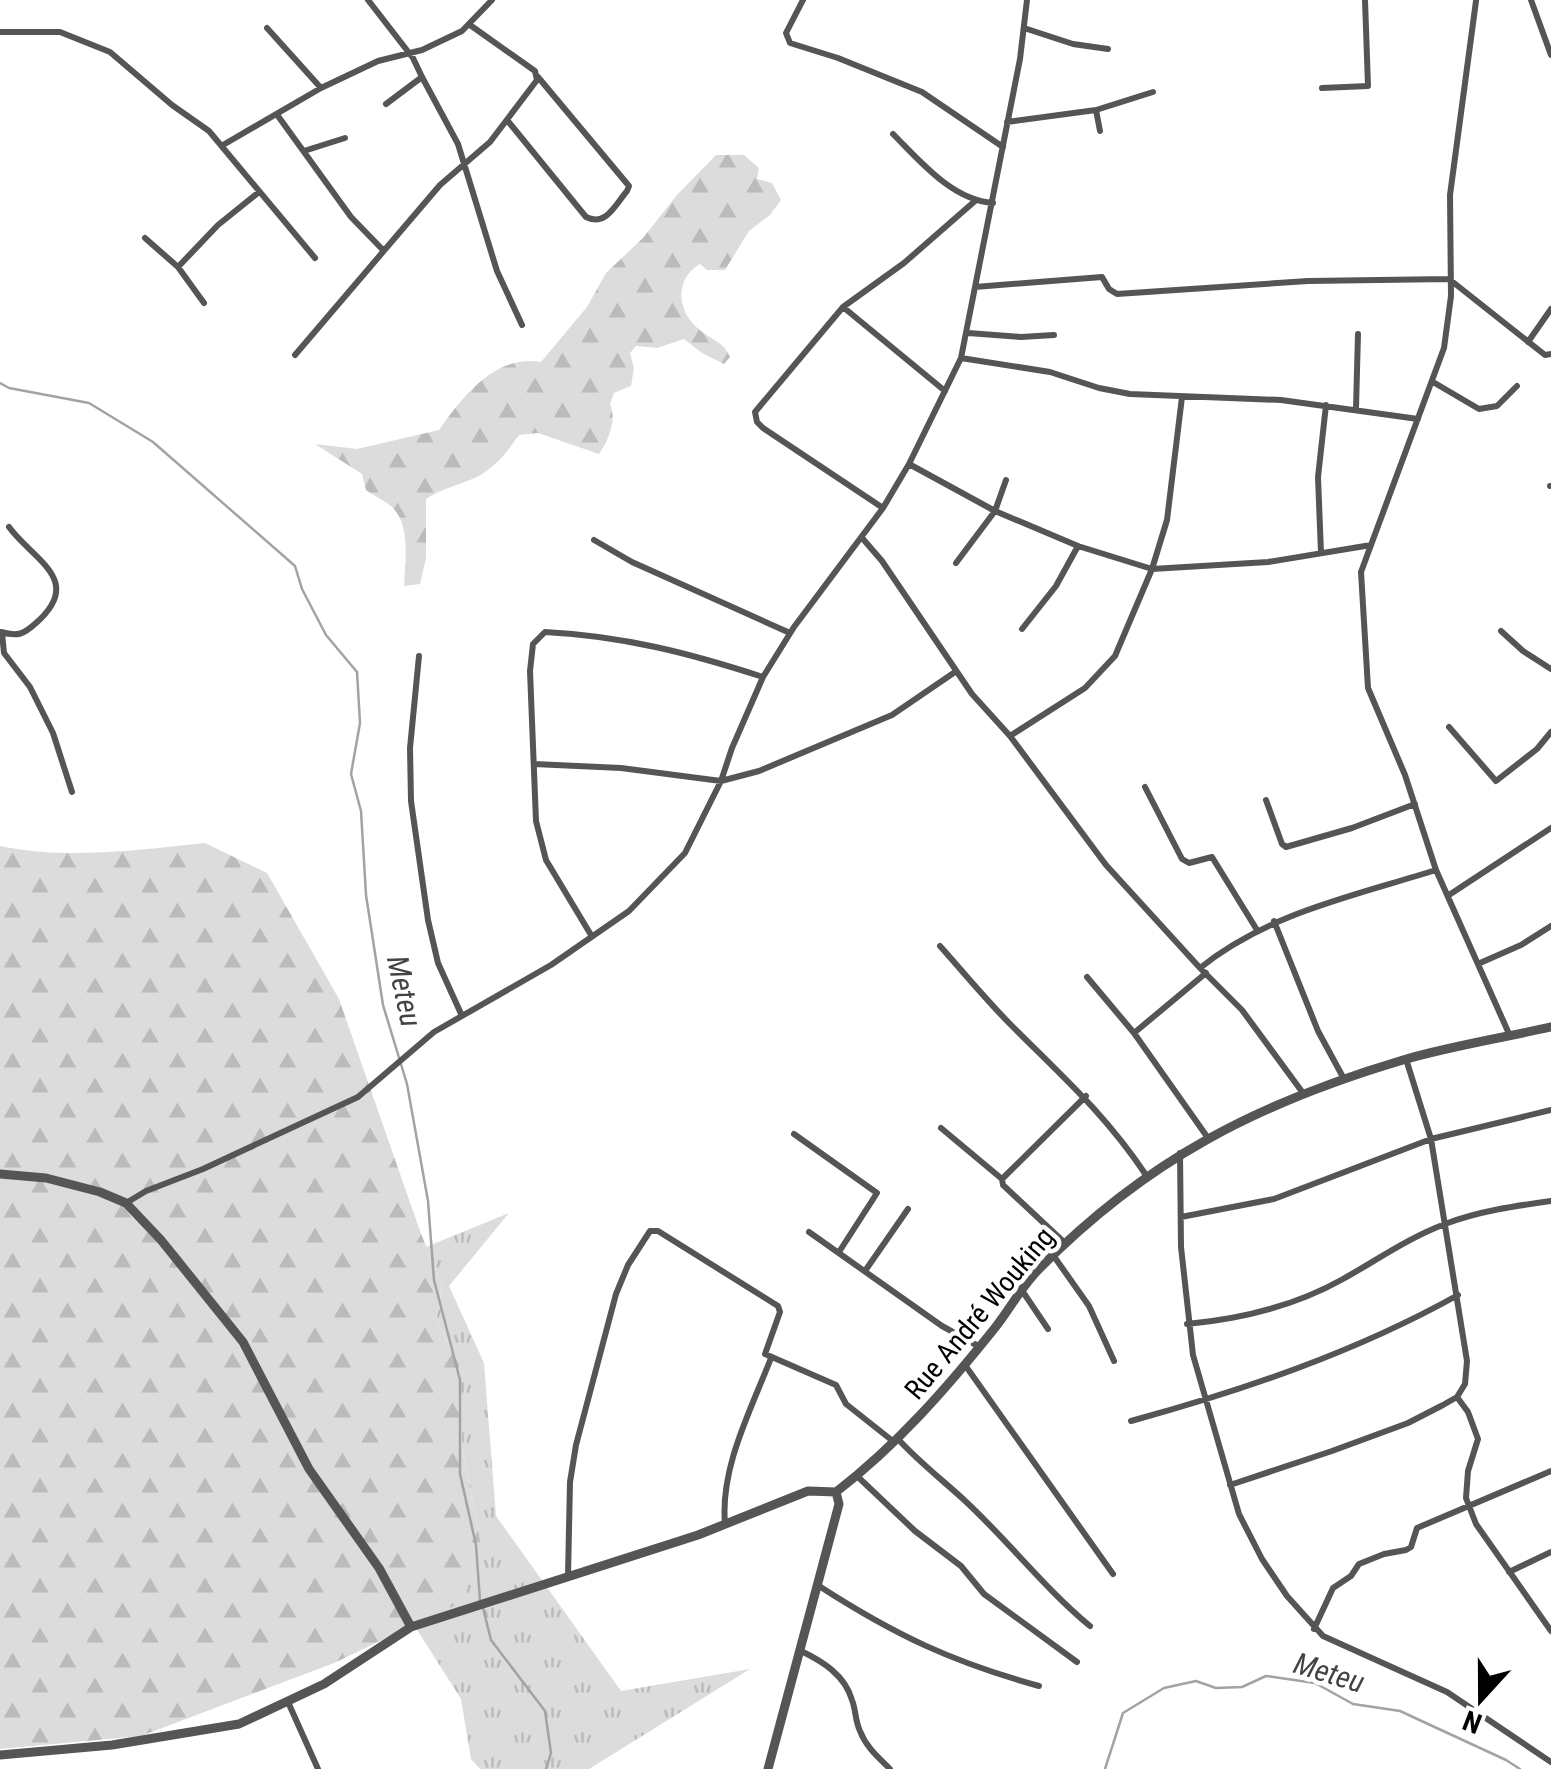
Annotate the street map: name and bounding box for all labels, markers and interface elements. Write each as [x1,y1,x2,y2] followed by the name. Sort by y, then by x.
[380,952,429,1030] water label: Meteu
[898,1221,1061,1406] street label: Rue André Wouking
[1290,1645,1369,1700] water label: Meteu
[1431,1649,1531,1749] north arrow
[1458,1703,1486,1740] text: N

